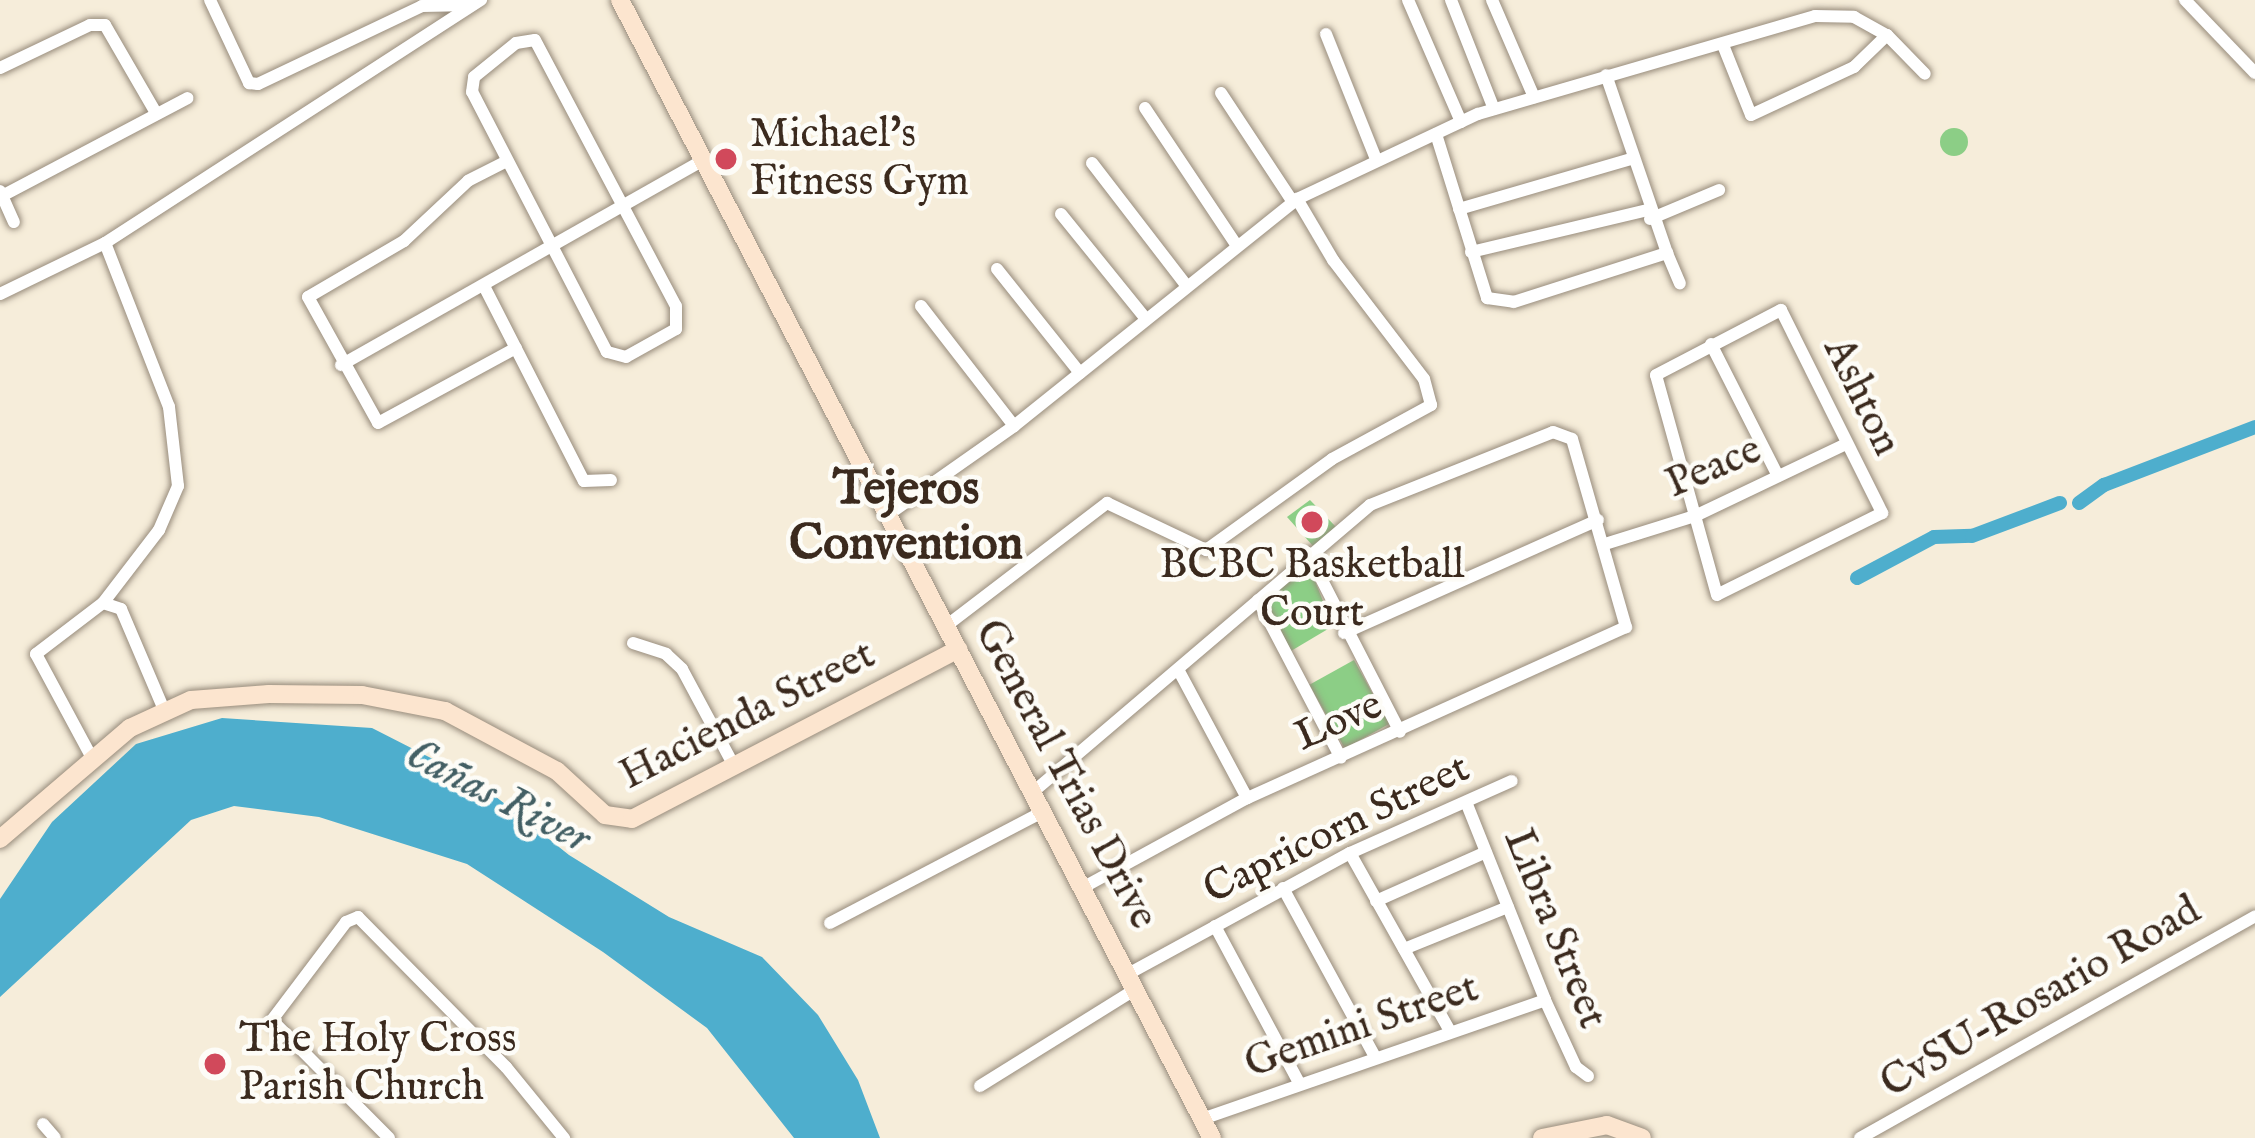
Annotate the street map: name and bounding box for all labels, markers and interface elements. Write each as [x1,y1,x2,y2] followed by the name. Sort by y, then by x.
[750,110,969,208] place label: Michael's Fitness Gym
[713,146,739,172] marker: Michael's Fitness Gym
[1811,330,1911,464] street label: Ashton
[1659,426,1769,510] street label: Peace
[789,461,1023,574] district label: Tejeros Convention
[1299,509,1325,535] marker: BCBC Basketball Court
[1160,541,1464,640] place label: BCBC Basketball Court
[962,612,1168,938] street label: General Trias Drive
[612,630,884,802] street label: Hacienda Street
[1288,681,1390,763] street label: Love
[397,728,599,866] water label: Cañas River
[1196,744,1478,916] street label: Capricorn Street
[1491,822,1617,1036] street label: Libra Street
[1872,886,2210,1110] street label: CvSU–Rosario Road
[1239,964,1485,1090] street label: Gemini Street
[239,1015,517,1114] place label: The Holy Cross Parish Church
[202,1051,228,1077] marker: The Holy Cross Parish Church

